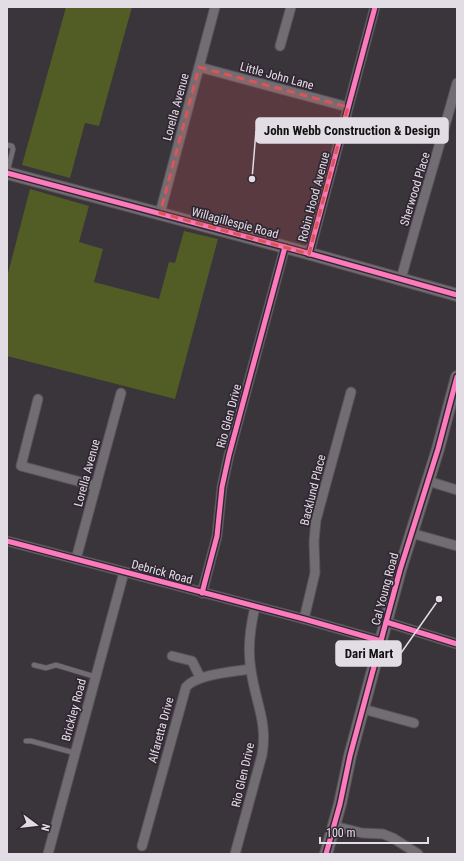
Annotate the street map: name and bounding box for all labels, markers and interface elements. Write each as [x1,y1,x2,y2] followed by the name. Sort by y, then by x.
[239,59,316,93] street label: Little John Lane
[160,71,192,142] street label: Lorella Avenue
[256,118,448,143] callout: John Webb Construction & Design
[264,123,440,138] text: John Webb Construction & Design
[295,150,333,243] street label: Robin Hood Avenue
[397,150,433,228] street label: Sherwood Place
[190,205,280,241] street label: Willagillespie Road
[214,382,244,450] street label: Rio Glen Drive
[71,437,103,508] street label: Lorella Avenue
[297,453,329,527] street label: Backlund Place
[369,551,401,627] street label: Cal Young Road
[130,557,194,587] street label: Debrick Road
[336,641,401,666] callout: Dari Mart
[345,646,393,661] text: Dari Mart
[59,677,89,743] street label: Brickley Road
[145,695,177,765] street label: Alfaretta Drive
[229,741,257,809] street label: Rio Glen Drive
[16,805,56,845] north arrow
[320,819,428,845] scale bar
[38,823,52,833] text: N
[326,826,356,840] text: 100 m

